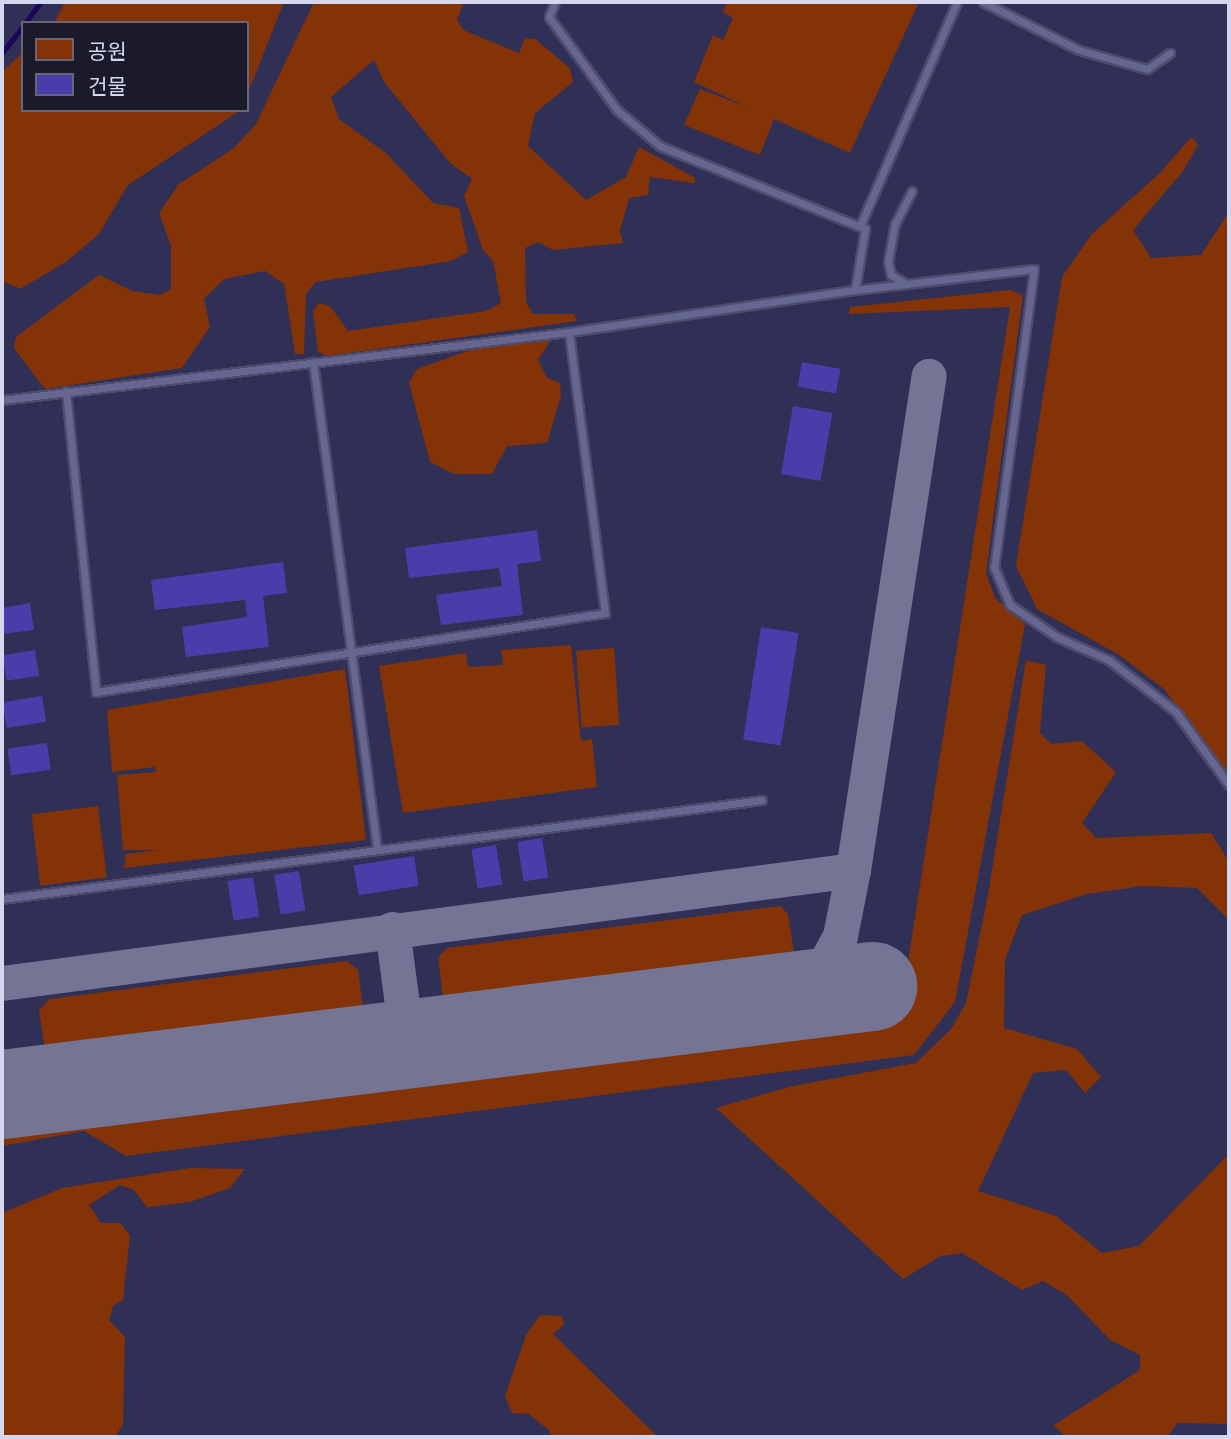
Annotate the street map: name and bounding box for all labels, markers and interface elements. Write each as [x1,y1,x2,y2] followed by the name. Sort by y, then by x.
[21,21,248,112] legend
[88,39,127,64] text: 공원
[88,74,127,99] text: 건물

